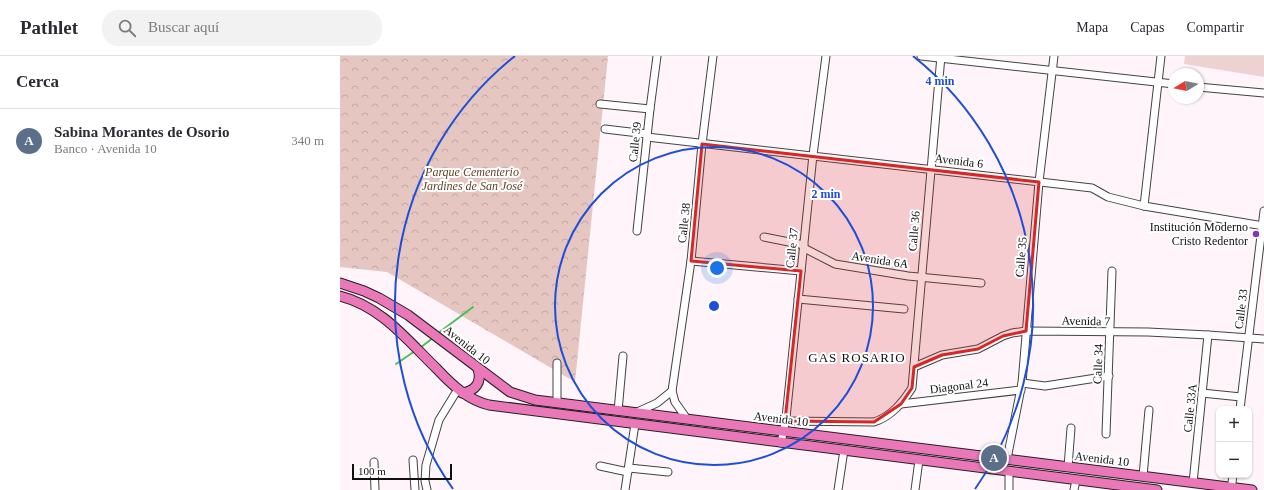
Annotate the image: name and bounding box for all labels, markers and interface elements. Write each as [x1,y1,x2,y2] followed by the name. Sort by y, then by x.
[102,10,382,46] search box
[20,17,78,38] text: Pathlet
[116,17,138,39] icon: search
[148,19,219,35] text: Buscar aquí
[1076,20,1108,35] text: Mapa
[1130,20,1164,35] text: Capas
[1186,20,1244,35] text: Compartir
[1168,68,1204,104] north arrow
[16,72,59,91] text: Cerca
[925,74,955,88] text: 4 min
[626,121,644,163] street label: Calle 39
[54,124,229,140] text: Sabina Morantes de Osorio
[24,133,34,148] text: A
[291,133,324,148] text: 340 m
[54,141,157,156] text: Banco · Avenida 10
[934,151,984,171] street label: Avenida 6
[422,165,523,193] park label: Parque Cementerio Jardines de San José
[811,187,841,201] text: 2 min
[675,202,693,244] street label: Calle 38
[905,210,923,252] street label: Calle 36
[1150,220,1248,248] place label: Institución Moderno Cristo Redentor
[783,227,801,269] street label: Calle 37
[1251,229,1261,239] marker: Institución Moderno Cristo Redentor
[1012,236,1030,278] street label: Calle 35
[851,249,910,271] street label: Avenida 6A
[707,258,727,278] your location
[1232,288,1250,330] street label: Calle 33
[707,299,721,313] centre of rings
[1061,314,1111,328] street label: Avenida 7
[441,323,493,367] street label: Avenida 10
[1090,344,1106,384] street label: Calle 34
[808,350,906,365] district label: GAS ROSARIO
[929,375,989,397] street label: Diagonal 24
[1180,383,1200,433] street label: Calle 33A
[1216,406,1252,478] map controls
[1216,406,1252,442] button: +
[753,409,809,429] street label: Avenida 10
[1216,442,1252,478] button: −
[981,443,1007,473] pin: A
[1074,449,1130,469] street label: Avenida 10
[352,462,452,481] scale bar
[358,465,386,477] text: 100 m

